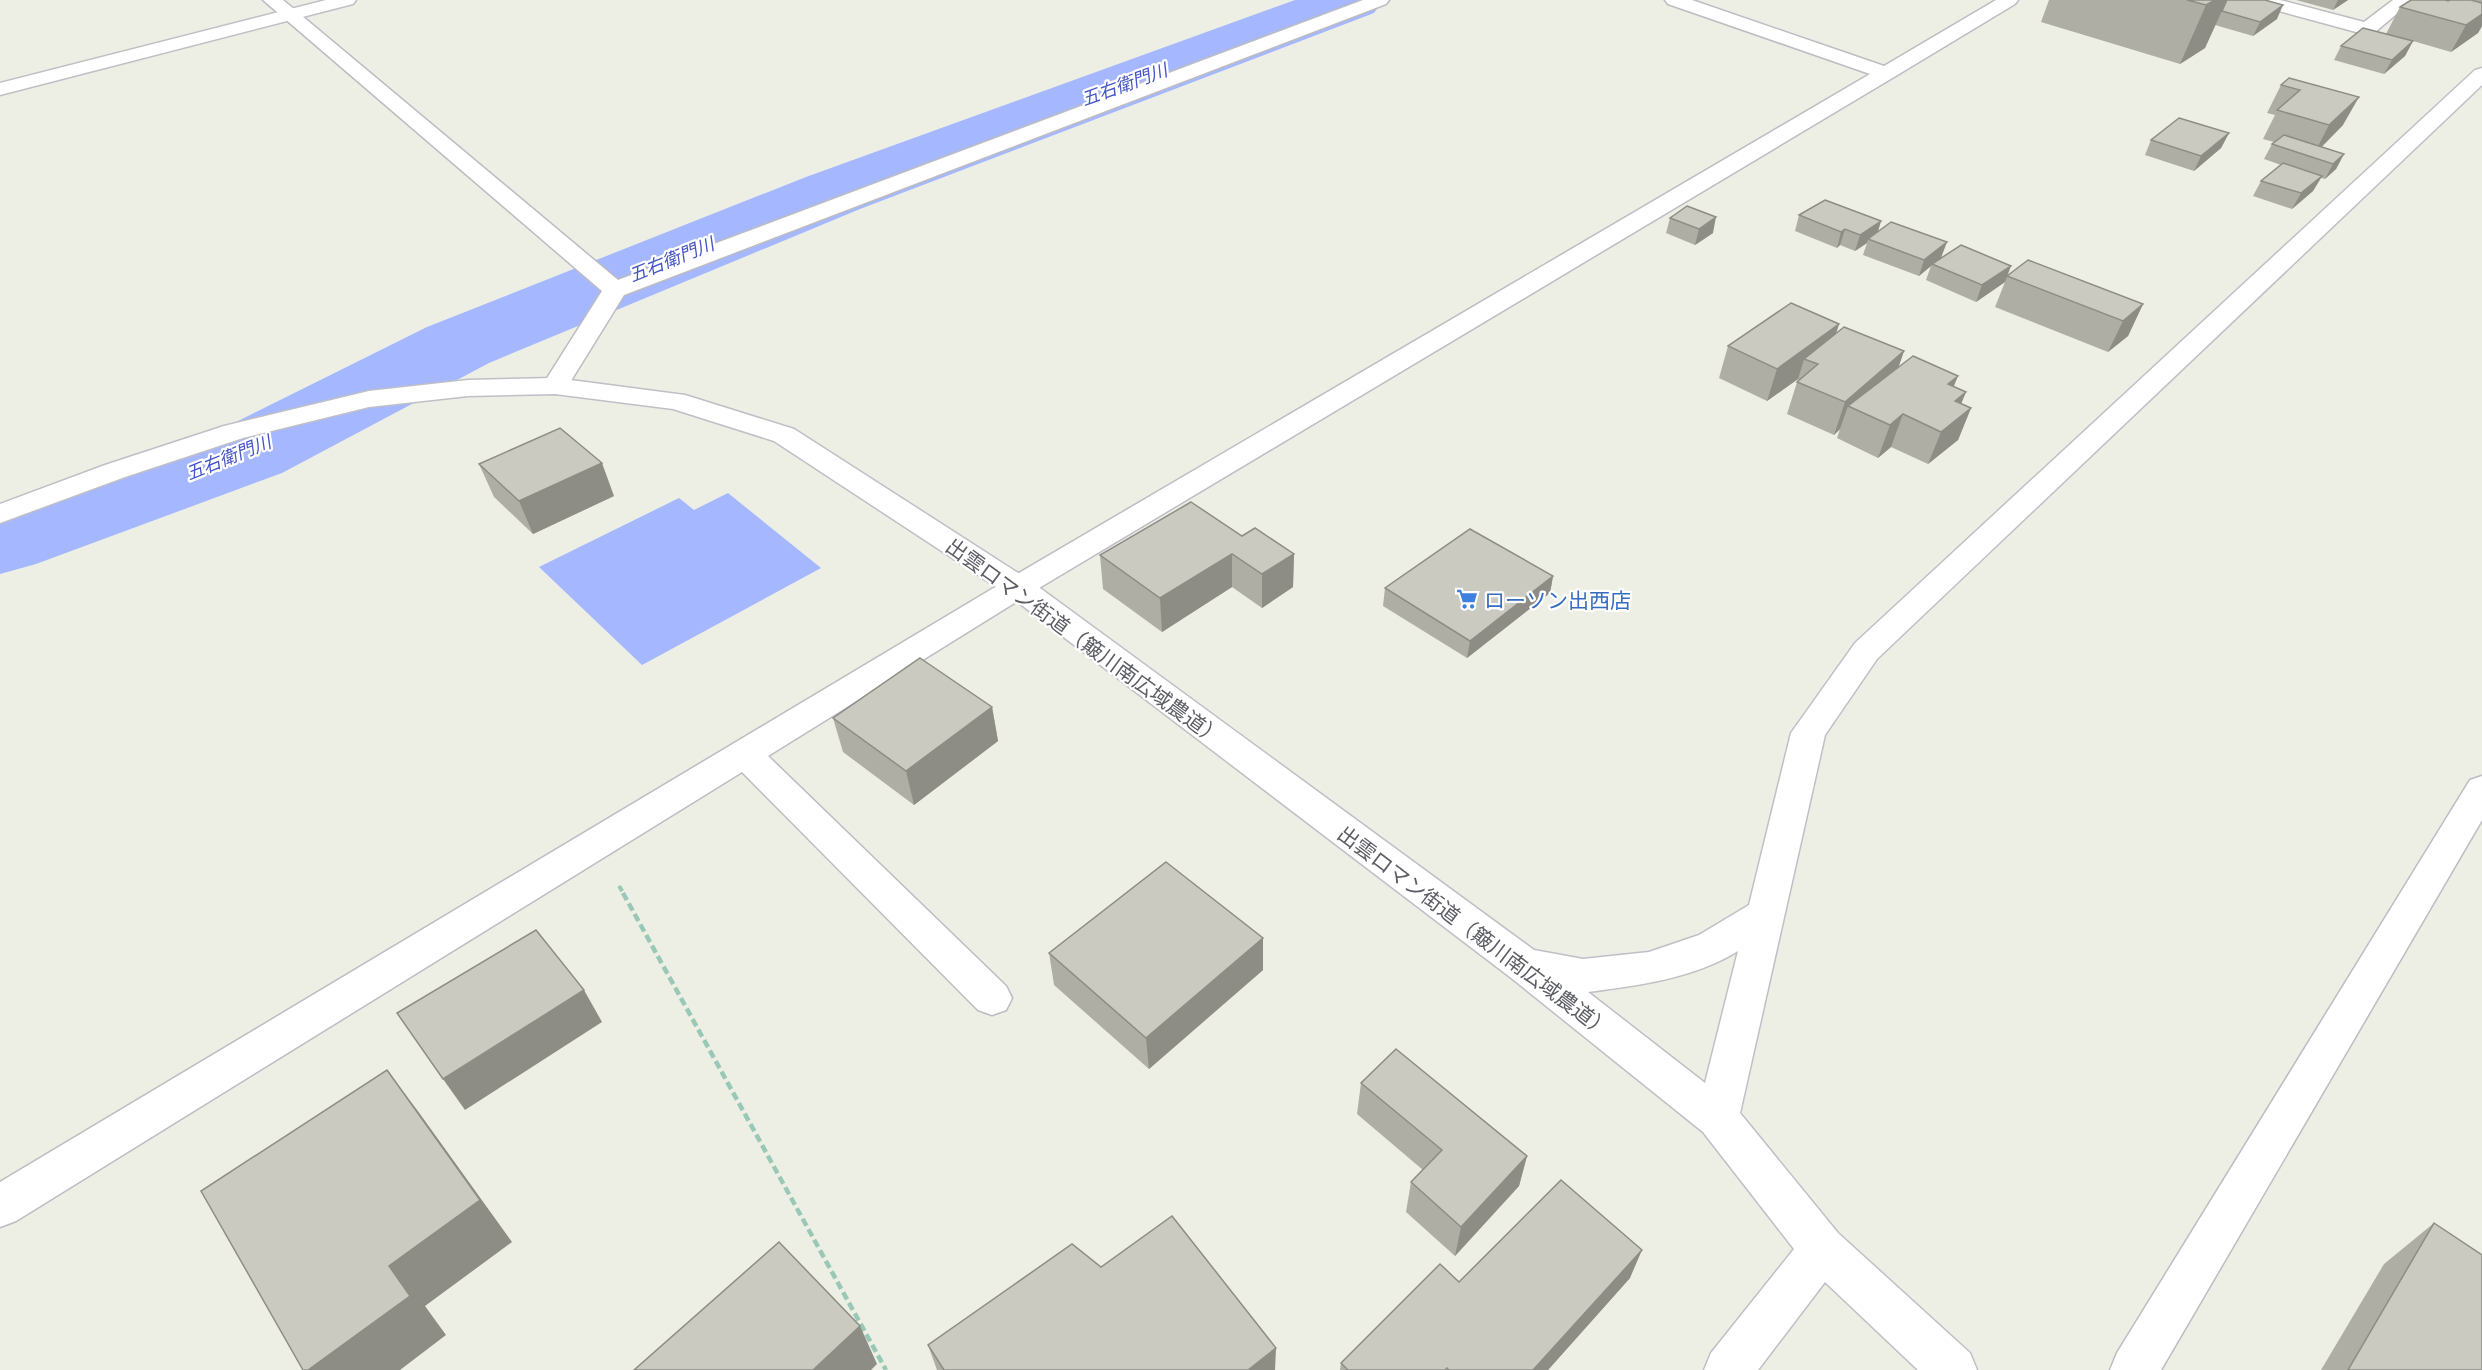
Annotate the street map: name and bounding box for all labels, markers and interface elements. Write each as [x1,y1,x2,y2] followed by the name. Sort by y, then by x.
[1078,58,1172,110] water label: 五右衛門川
[625,231,719,286] water label: 五右衛門川
[182,429,276,484] water label: 五右衛門川
[942,532,1228,750] street label: 出雲ロマン街道（簸川南広域農道）
[1455,587,1479,611] supermarket icon: ローソン出西店
[1484,587,1631,612] place label: ローソン出西店
[1333,820,1617,1042] street label: 出雲ロマン街道（簸川南広域農道）

